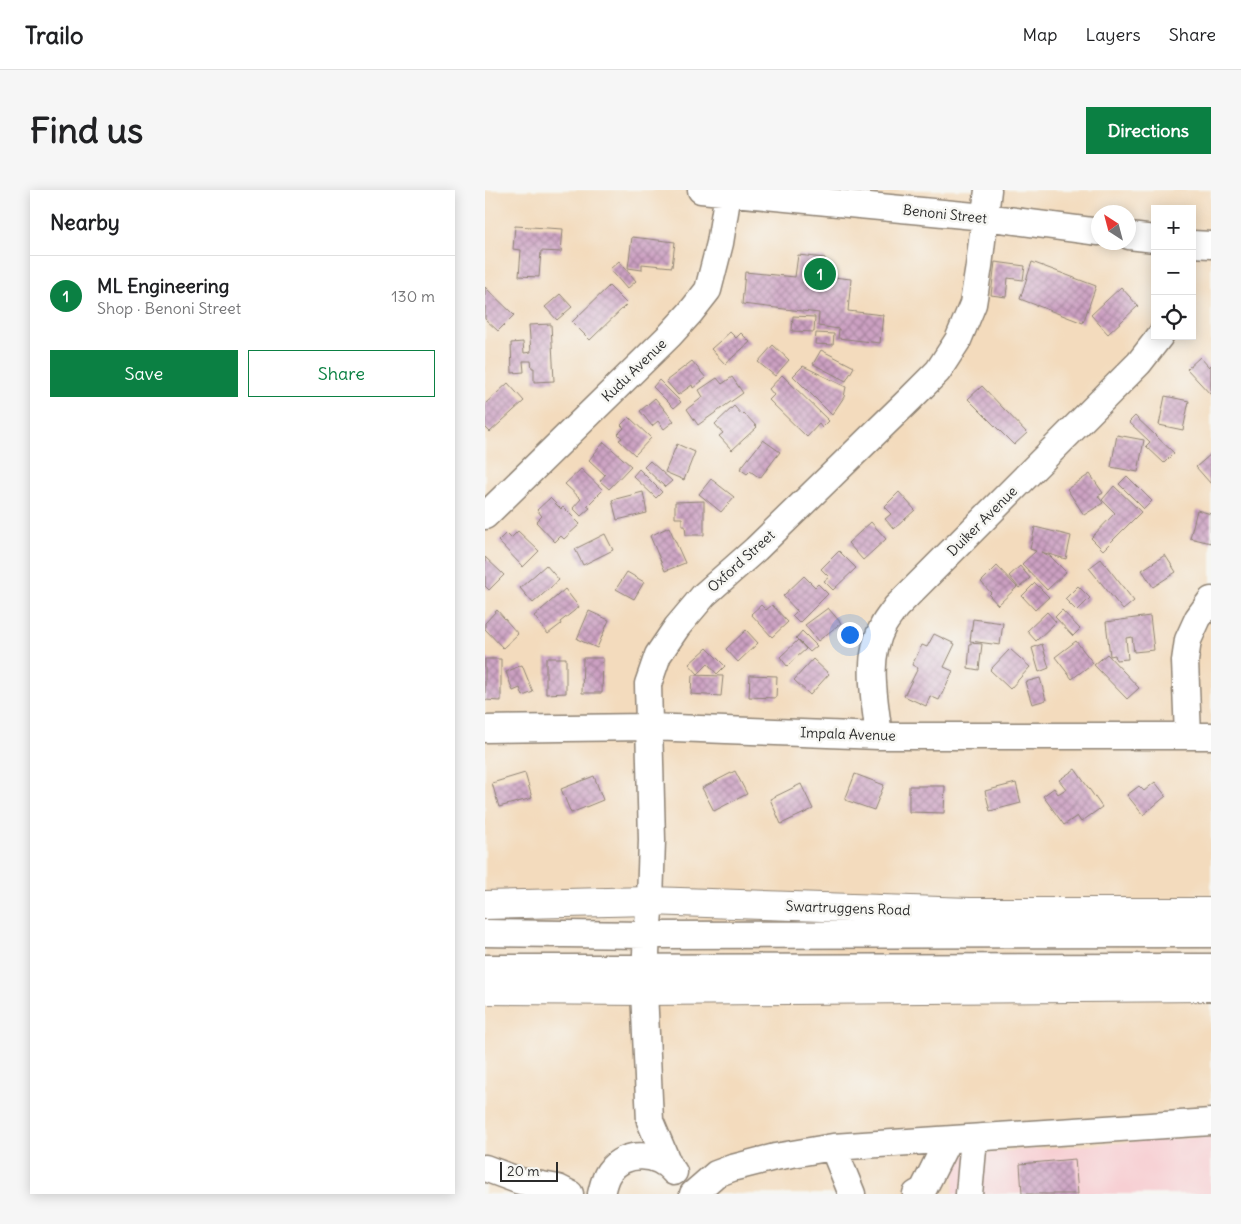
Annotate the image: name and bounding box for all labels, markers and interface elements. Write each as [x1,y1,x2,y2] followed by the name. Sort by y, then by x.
[25,20,83,50] text: Trailo
[1022,23,1057,46] text: Map
[1085,23,1141,46] text: Layers
[1169,23,1216,46] text: Share
[1086,107,1211,154] button: Directions
[30,108,143,152] text: Find us
[902,201,988,227] street label: Benoni Street
[1091,205,1136,250] north arrow
[1151,205,1196,340] map controls
[1151,205,1196,250] button: +
[50,209,120,236] text: Nearby
[1151,250,1196,295] button: −
[804,255,836,293] pin: 1
[97,274,229,298] text: ML Engineering
[63,286,69,306] text: 1
[391,286,435,306] text: 130 m
[1151,295,1196,340] button: locate
[97,298,241,318] text: Shop · Benoni Street
[598,335,670,405] street label: Kudu Avenue
[50,350,238,397] button: Save
[248,350,435,397] button: Share
[943,482,1021,560] street label: Duiker Avenue
[704,526,779,596] street label: Oxford Street
[837,622,863,648] your location
[800,723,896,745] street label: Impala Avenue
[785,897,911,919] street label: Swartruggens Road
[500,1159,557,1182] scale bar
[507,1162,540,1180] text: 20 m

